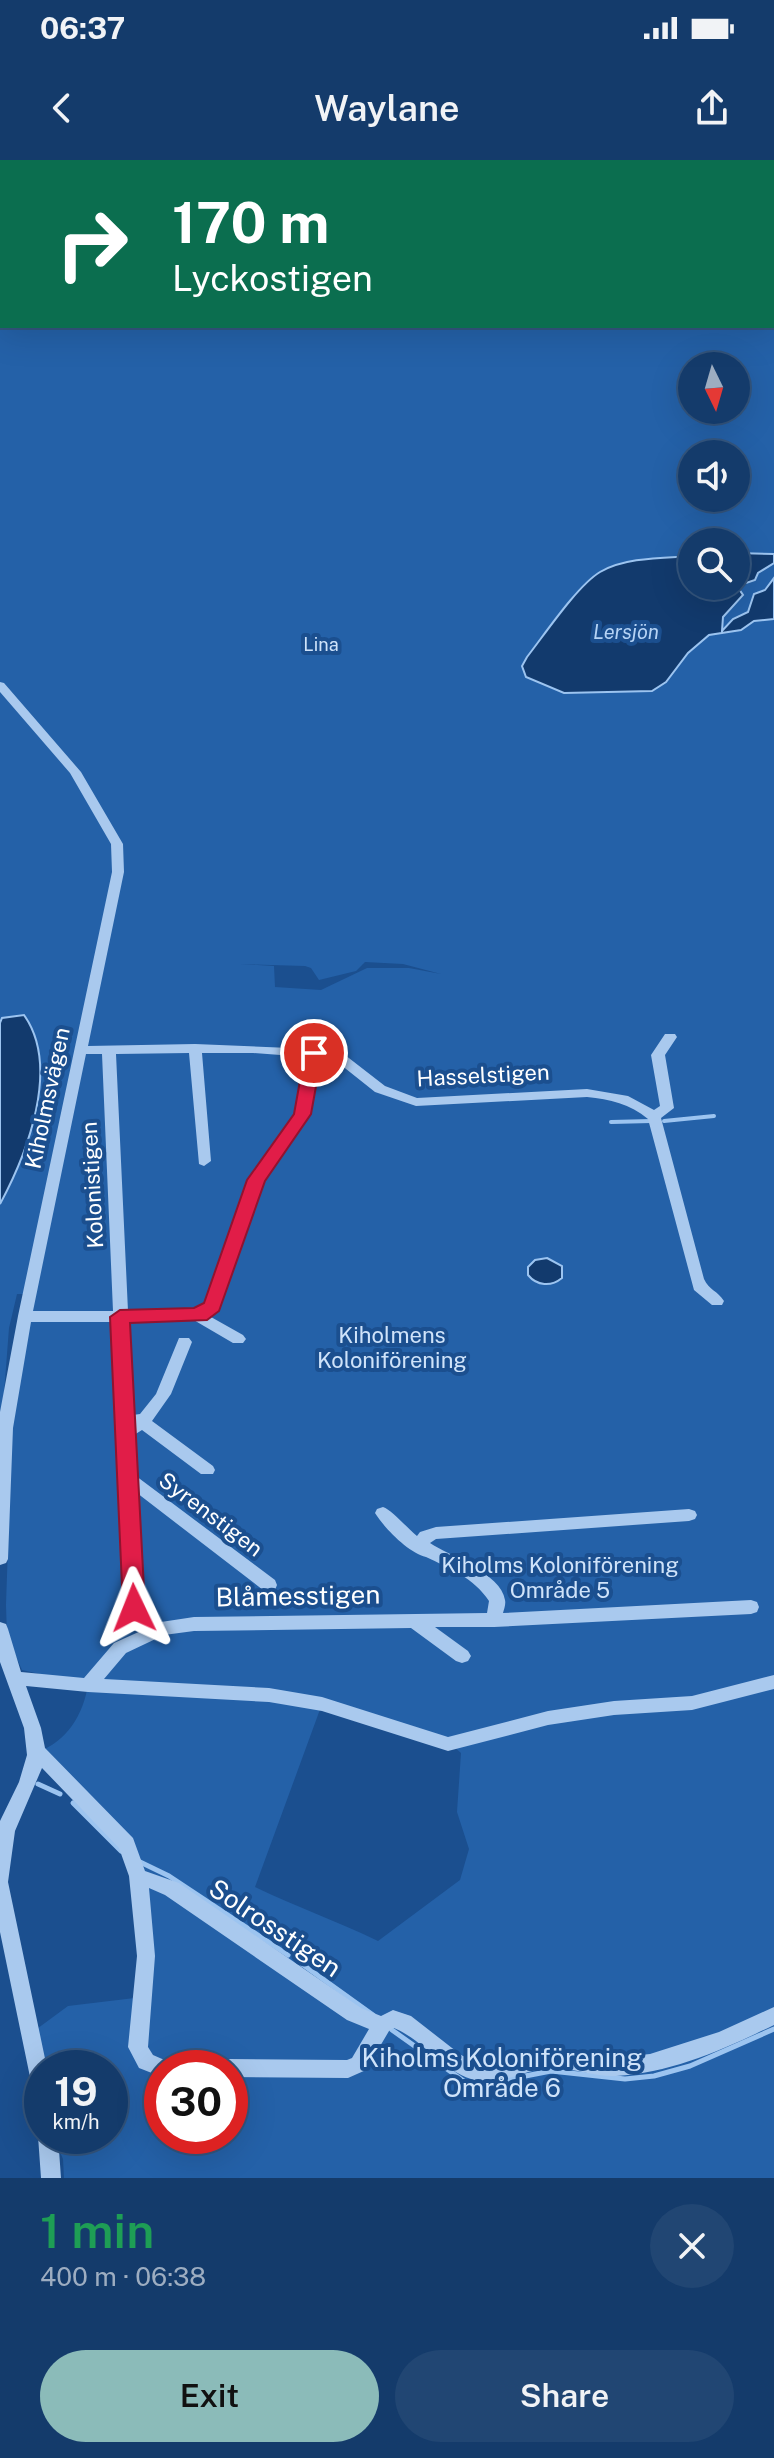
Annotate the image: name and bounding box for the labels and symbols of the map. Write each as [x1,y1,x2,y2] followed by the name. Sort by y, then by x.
[678,352,750,424] north arrow
[593,620,659,644] water label: Lersjön
[303,634,339,655] park label: Lina
[280,1019,348,1087] pin
[19,1025,75,1171] street label: Kiholmsvägen
[416,1059,550,1091] street label: Hasselstigen
[76,1121,108,1249] street label: Kolonistigen
[317,1322,467,1373] park label: Kiholmens Koloniförening
[154,1466,268,1562] street label: Syrenstigen
[441,1552,679,1603] park label: Kiholms Koloniförening Område 5
[92,1566,176,1650] position arrow
[215,1579,381,1612] street label: Blåmesstigen
[203,1872,347,1983] street label: Solrosstigen
[362,2042,642,2103] park label: Kiholms Koloniförening Område 6
[144,2050,248,2154] speed limit sign: 30

